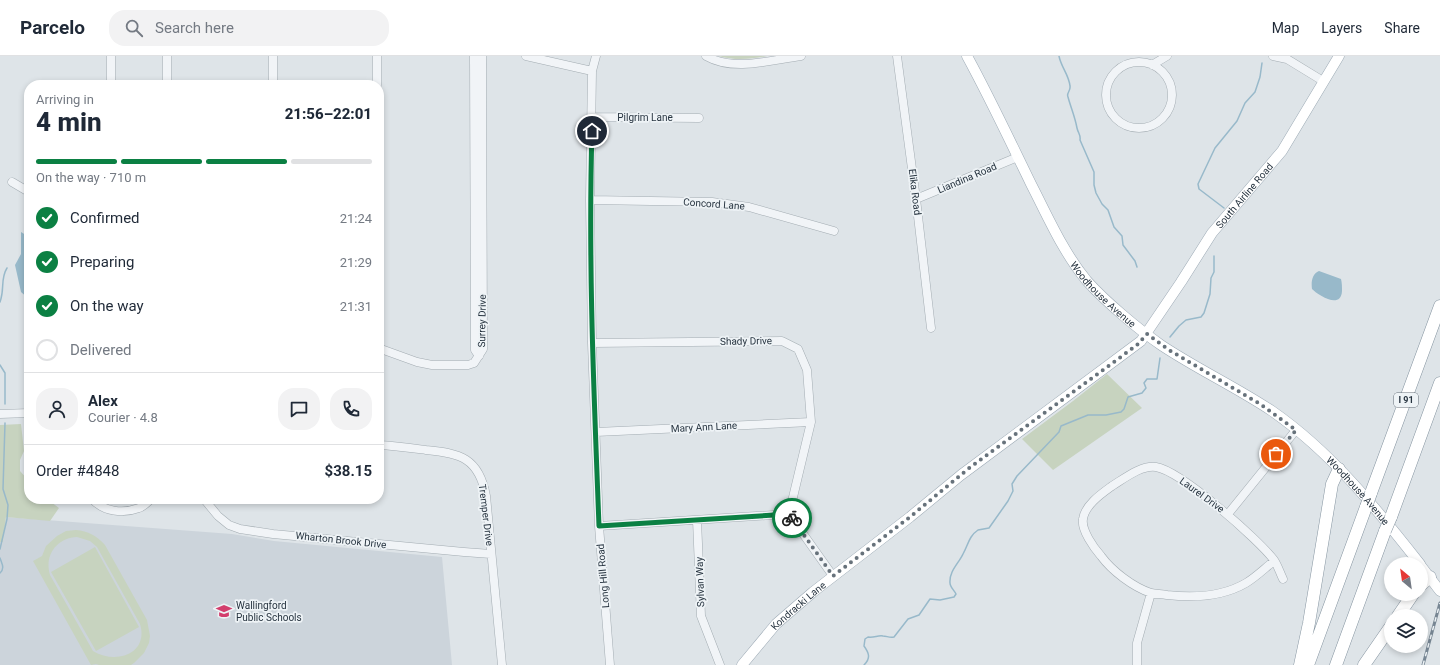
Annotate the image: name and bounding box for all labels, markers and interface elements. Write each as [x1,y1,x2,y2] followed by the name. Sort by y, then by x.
[109,10,389,46] search box
[20,16,85,39] text: Parcelo
[123,17,145,39] icon: search
[155,19,234,37] text: Search here
[1272,20,1299,36] text: Map
[1321,20,1362,36] text: Layers
[1384,20,1420,36] text: Share
[36,92,94,107] text: Arriving in
[285,105,372,123] text: 21:56–22:01
[36,107,102,137] text: 4 min
[617,112,673,123] street label: Pilgrim Lane
[575,114,609,148] pin
[581,120,603,142] icon: home
[936,161,998,195] street label: Liandina Road
[1213,161,1275,230] street label: South Airline Road
[907,168,923,216] street label: Elika Road
[36,170,146,185] text: On the way · 710 m
[683,196,745,212] street label: Concord Lane
[36,207,58,229] icon: check
[70,209,140,227] text: Confirmed
[340,211,372,226] text: 21:24
[36,251,58,273] icon: check
[70,253,134,271] text: Preparing
[340,255,372,270] text: 21:29
[1068,259,1138,329] street label: Woodhouse Avenue
[476,294,488,348] street label: Surrey Drive
[36,295,58,317] icon: check
[70,297,144,315] text: On the way
[340,299,372,314] text: 21:31
[720,335,772,347] street label: Shady Drive
[70,341,132,359] text: Delivered
[36,388,78,430] button: person
[278,388,320,430] button: chat
[330,388,372,430] button: phone
[88,392,118,410] text: Alex
[1394,393,1418,407] road number: I 91
[88,410,158,425] text: Courier · 4.8
[670,420,738,434] street label: Mary Ann Lane
[1259,437,1293,471] pin
[1265,443,1287,465] icon: bag
[1324,454,1392,527] street label: Woodhouse Avenue
[36,462,119,480] text: Order #4848
[325,462,372,480] text: $38.15
[1178,475,1226,515] street label: Laurel Drive
[477,483,495,547] street label: Tremper Drive
[772,498,812,538] courier
[781,507,803,529] icon: bike
[295,530,387,550] street label: Wharton Brook Drive
[595,543,611,609] street label: Long Hill Road
[694,556,706,607] street label: Sylvan Way
[1384,557,1428,601] north arrow
[1384,557,1428,653] map controls
[768,579,828,632] street label: Kondracki Lane
[236,600,302,623] place label: Wallingford Public Schools
[215,602,233,620] school or university icon: Wallingford Public Schools
[1384,609,1428,653] button: layers

